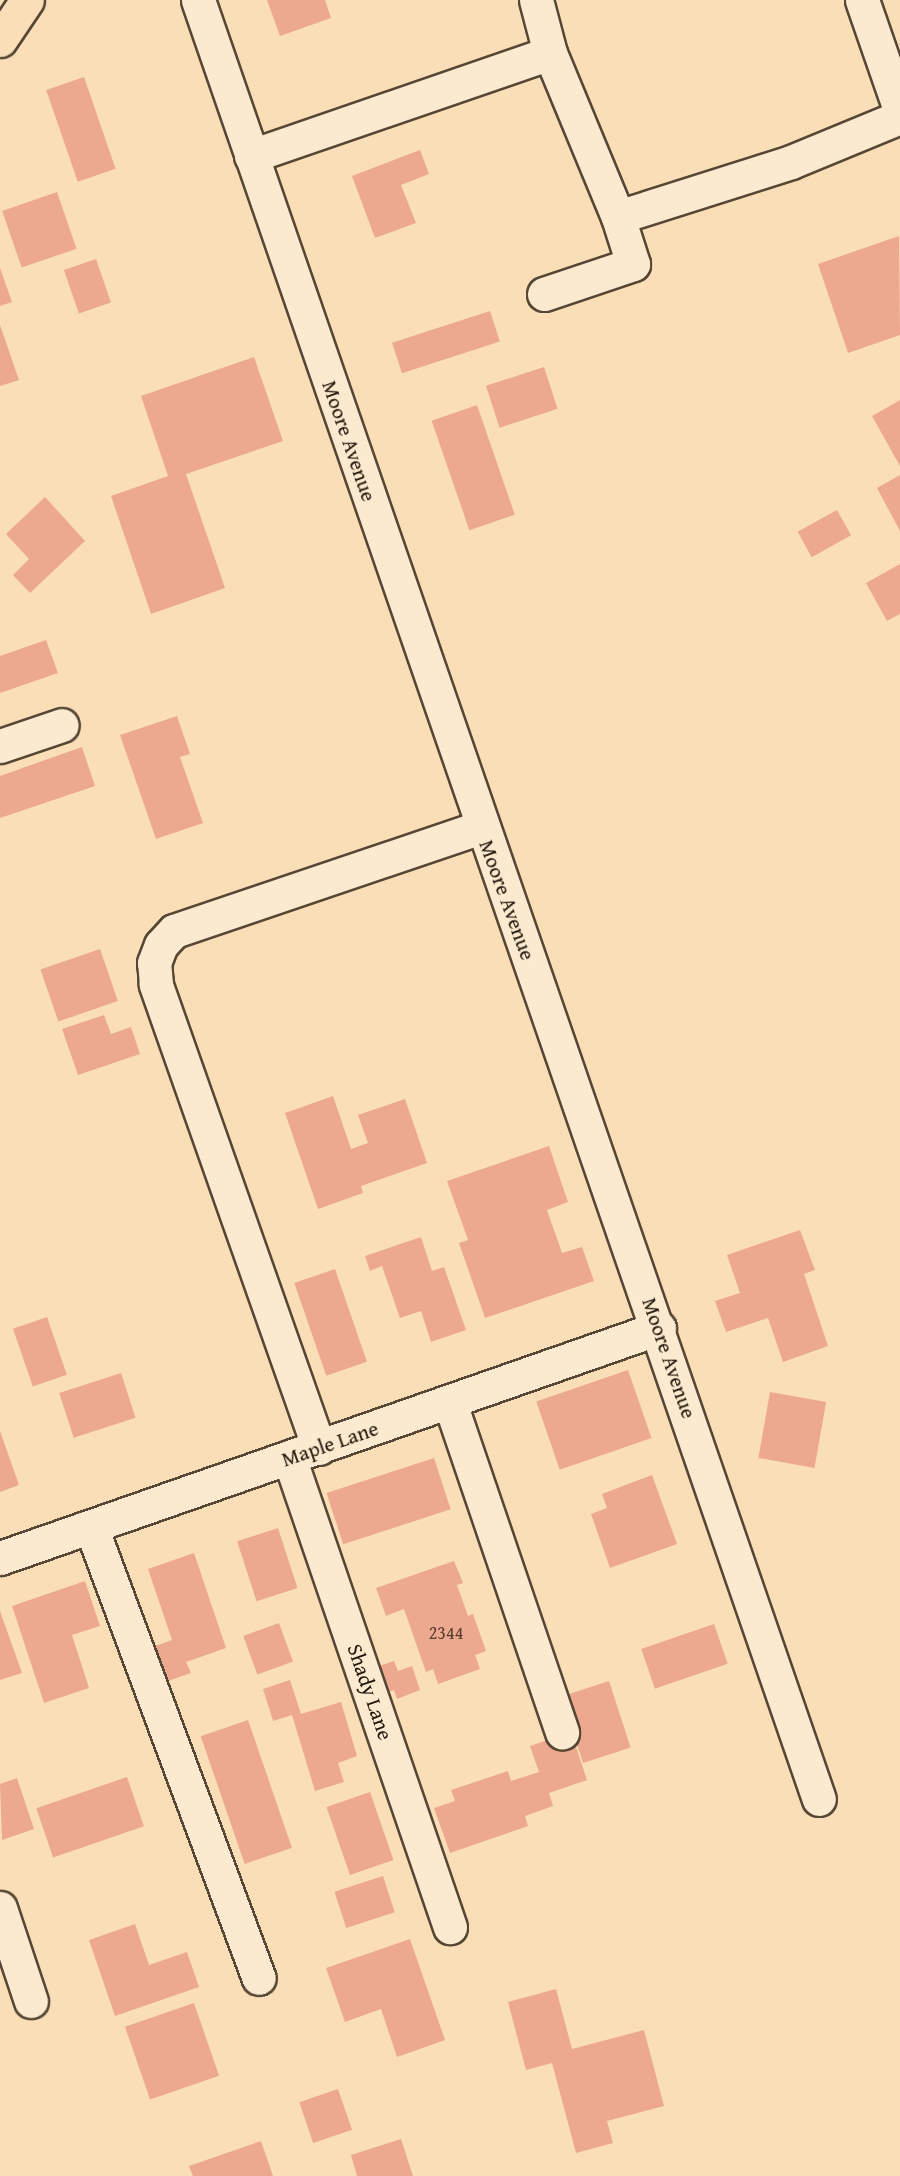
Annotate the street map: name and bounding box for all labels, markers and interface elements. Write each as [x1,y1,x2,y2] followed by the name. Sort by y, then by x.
[317,377,381,505] street label: Moore Avenue
[474,836,540,964] street label: Moore Avenue
[637,1294,701,1422] street label: Moore Avenue
[278,1416,382,1472] street label: Maple Lane
[429,1622,463,1644] house number: 2344
[342,1641,398,1743] street label: Shady Lane

